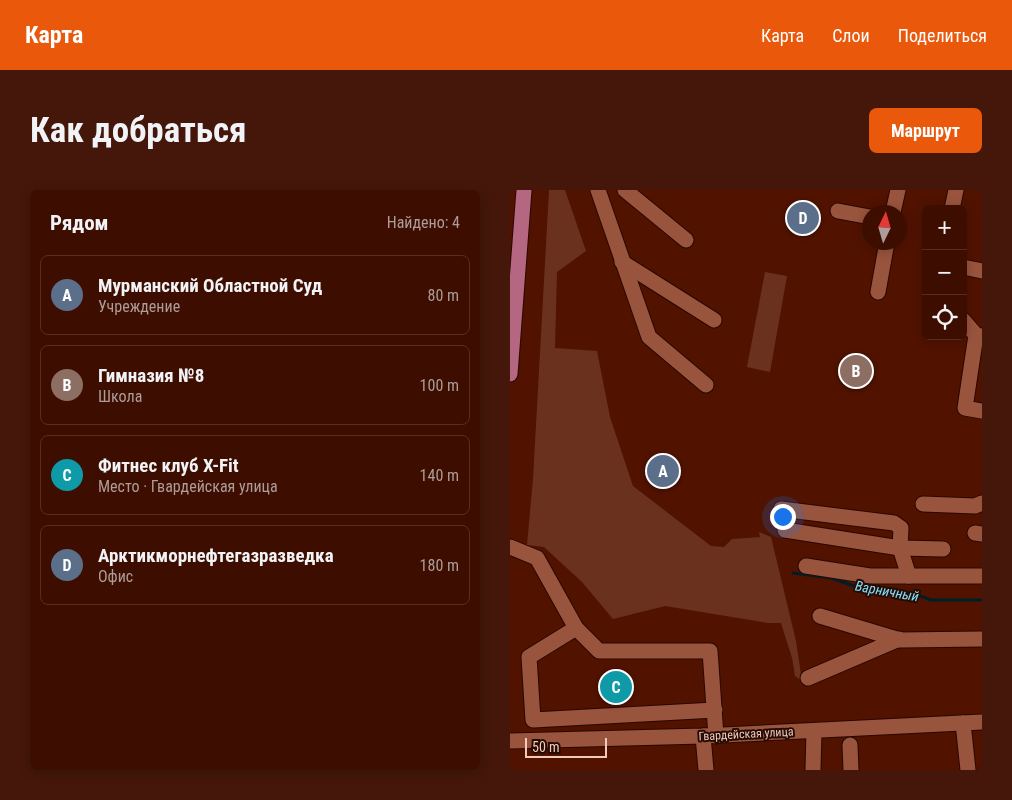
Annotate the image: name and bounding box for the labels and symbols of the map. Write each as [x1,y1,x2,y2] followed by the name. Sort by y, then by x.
[787,199,819,237] pin: D
[862,205,907,250] north arrow
[840,352,872,390] pin: B
[647,452,679,490] pin: A
[770,504,796,530] your location
[854,578,920,604] water label: Варничный
[600,668,632,706] pin: C
[698,725,794,743] street label: Гвардейская улица
[525,735,608,758] scale bar

